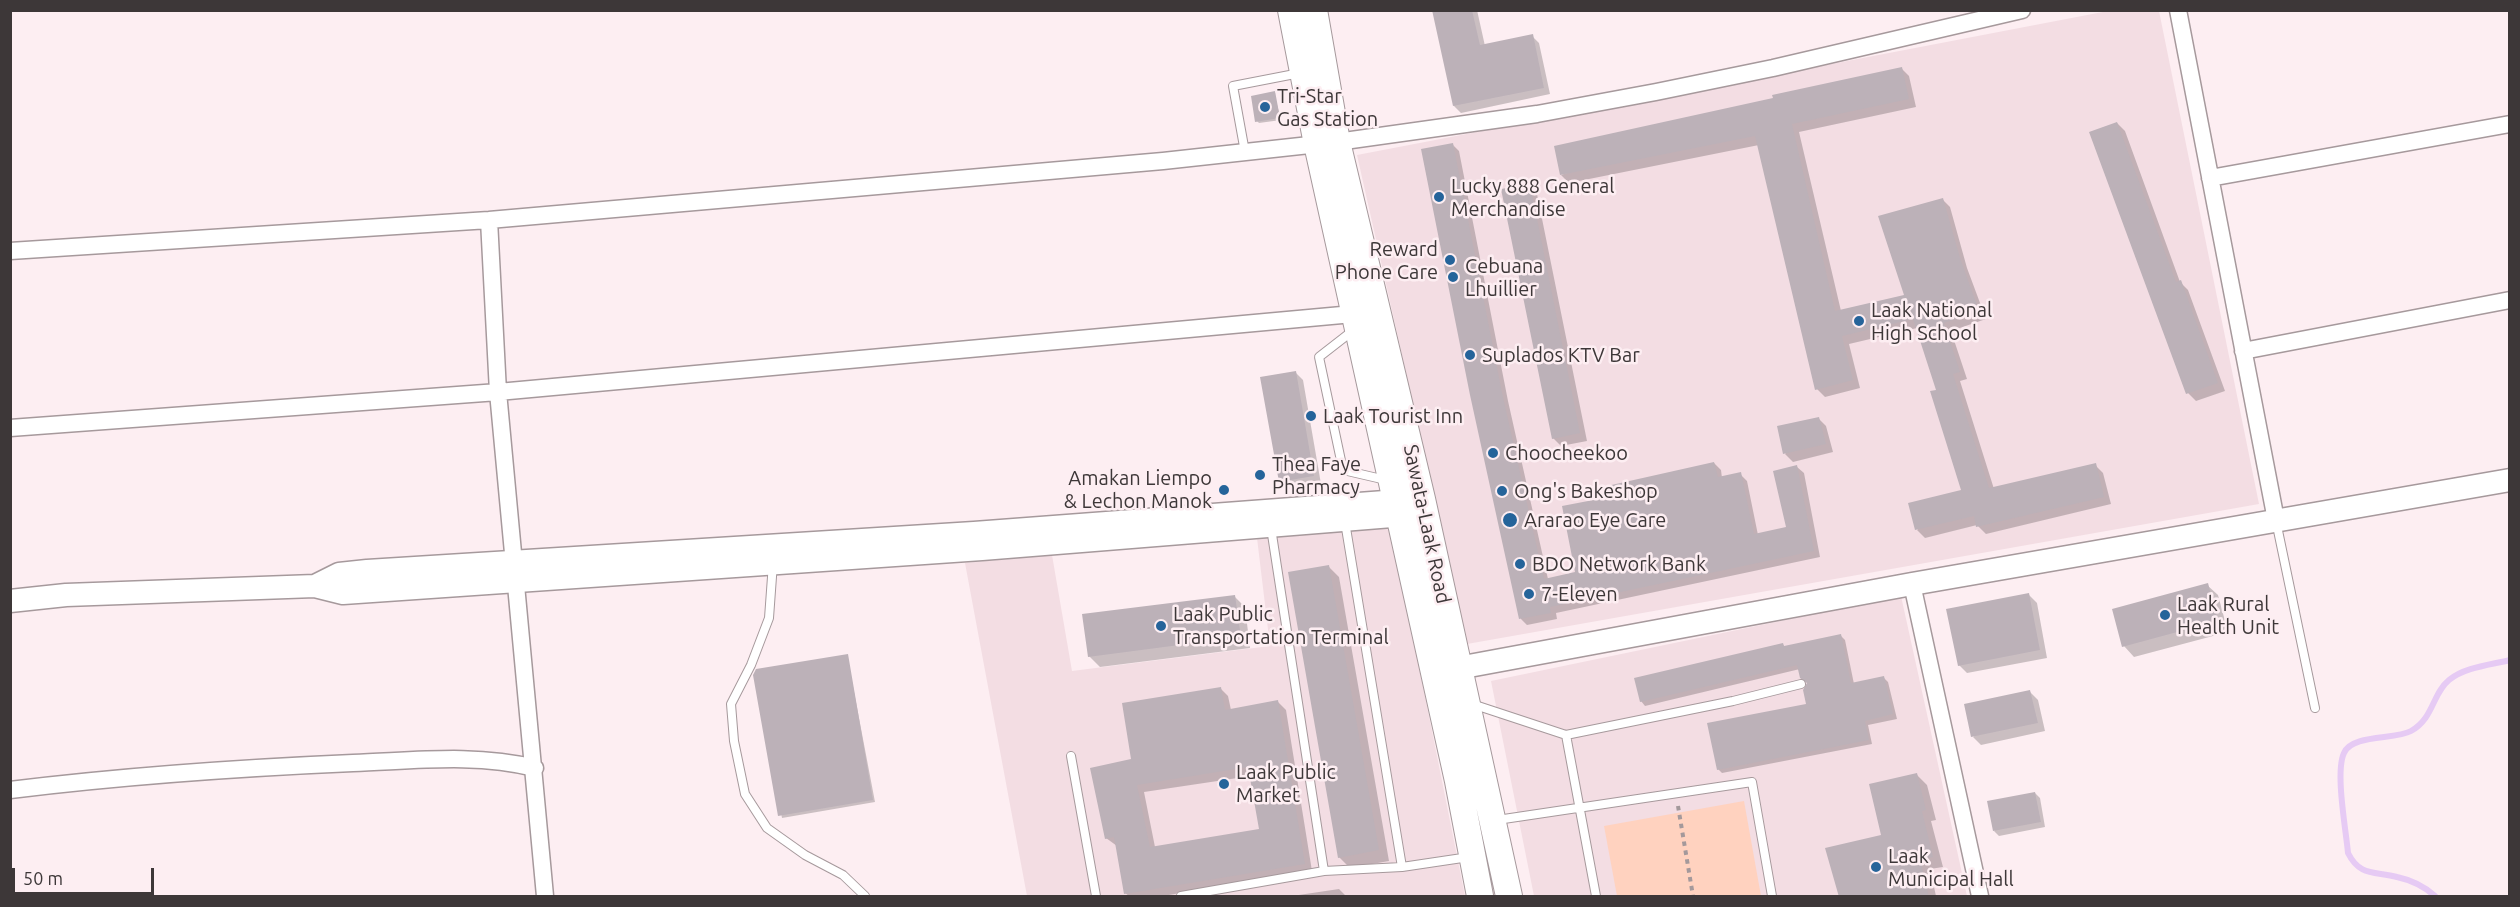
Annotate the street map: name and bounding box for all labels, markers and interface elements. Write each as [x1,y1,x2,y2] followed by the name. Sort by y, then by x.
[1277,84,1378,131] place label: Tri-Star Gas Station
[1258,100,1272,114] marker: Tri-Star Gas Station
[1451,174,1615,221] place label: Lucky 888 General Merchandise
[1432,190,1446,204] marker: Lucky 888 General Merchandise
[1335,237,1438,284] place label: Reward Phone Care
[1443,253,1457,267] marker: Reward Phone Care
[1465,254,1543,301] place label: Cebuana Lhuillier
[1446,270,1460,284] marker: Cebuana Lhuillier
[1871,298,1992,345] place label: Laak National High School
[1852,314,1866,328] marker: Laak National High School
[1482,343,1640,367] place label: Suplados KTV Bar
[1463,348,1477,362] marker: Suplados KTV Bar
[1323,404,1463,428] place label: Laak Tourist Inn
[1304,409,1318,423] marker: Laak Tourist Inn
[1505,441,1628,465] place label: Choocheekoo
[1398,442,1456,606] street label: Sawata-Laak Road
[1486,446,1500,460] marker: Choocheekoo
[1272,452,1361,499] place label: Thea Faye Pharmacy
[1064,466,1212,513] place label: Amakan Liempo & Lechon Manok
[1253,468,1267,482] marker: Thea Faye Pharmacy
[1514,479,1658,503] place label: Ong's Bakeshop
[1217,483,1231,497] marker: Amakan Liempo & Lechon Manok
[1495,484,1509,498] marker: Ong's Bakeshop
[1524,508,1666,532] place label: Ararao Eye Care
[1501,511,1519,529] marker: Ararao Eye Care
[1532,552,1706,576] place label: BDO Network Bank
[1513,557,1527,571] marker: BDO Network Bank
[1541,582,1618,606] place label: 7-Eleven
[1522,587,1536,601] marker: 7-Eleven
[2177,592,2279,639] place label: Laak Rural Health Unit
[1173,602,1389,649] place label: Laak Public Transportation Terminal
[2158,608,2172,622] marker: Laak Rural Health Unit
[1154,619,1168,633] marker: Laak Public Transportation Terminal
[1236,760,1336,807] place label: Laak Public Market
[1217,777,1231,791] marker: Laak Public Market
[1888,844,2014,891] place label: Laak Municipal Hall
[15,856,158,894] scale bar
[1869,860,1883,874] marker: Laak Municipal Hall
[23,868,63,888] text: 50 m

